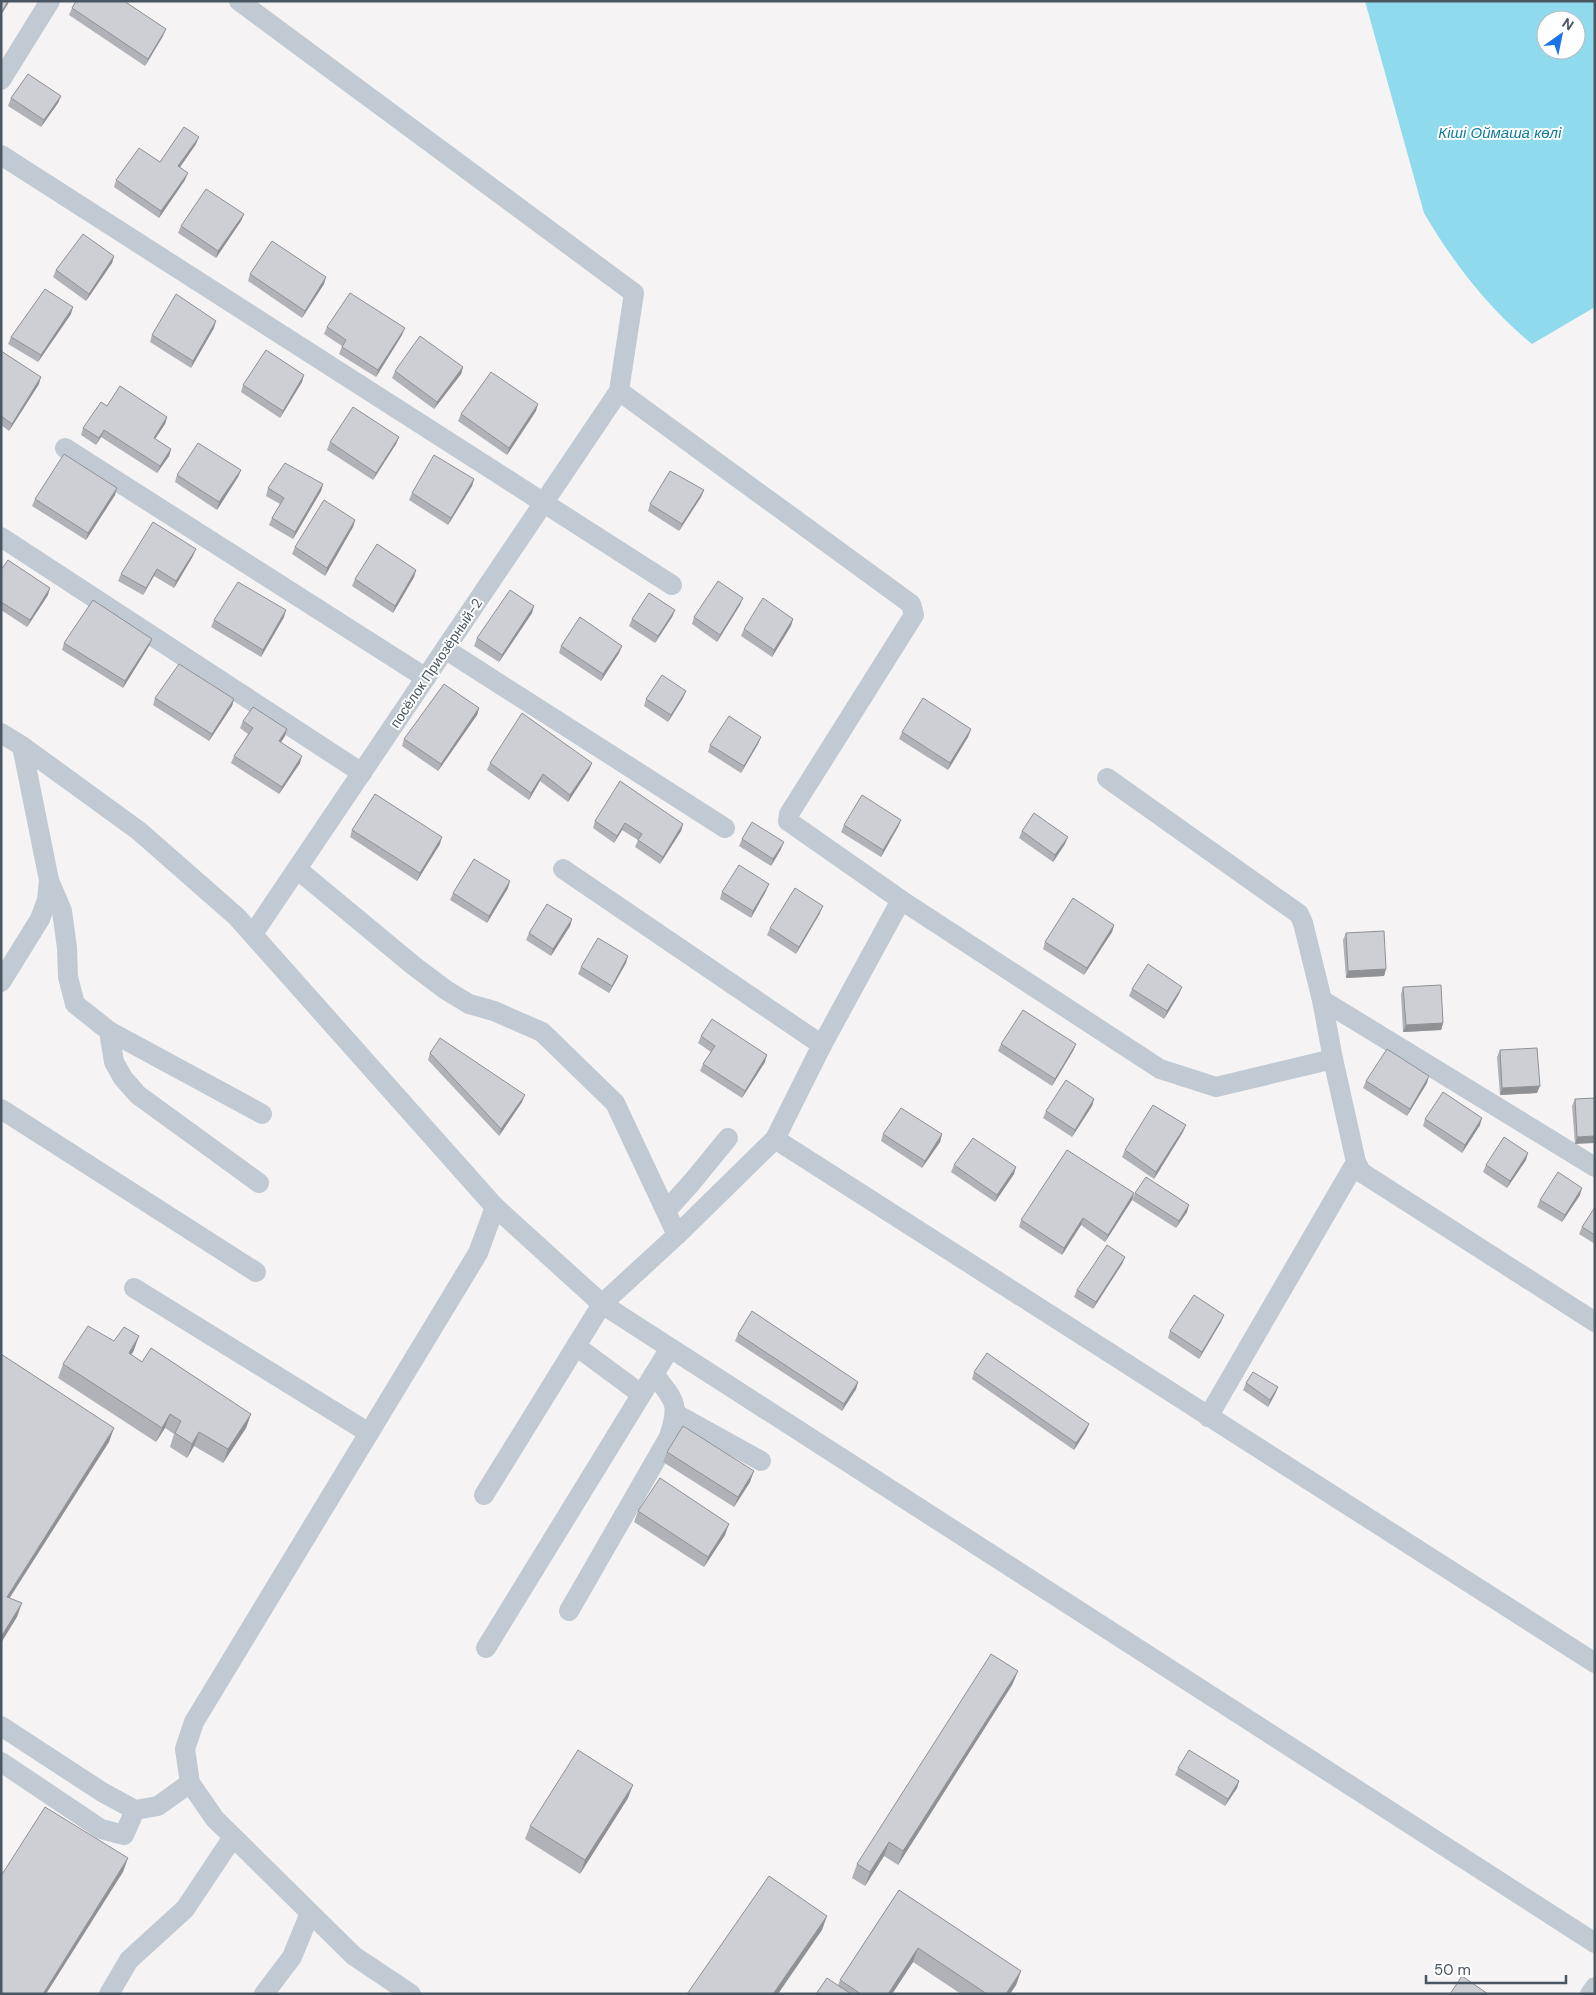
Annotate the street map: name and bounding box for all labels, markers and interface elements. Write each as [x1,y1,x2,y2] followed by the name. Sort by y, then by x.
[1536,10,1586,60] north arrow
[1559,14,1577,34] text: N
[1438,123,1562,143] water label: Кіші Оймаша көлi
[386,595,486,731] street label: посёлок Приозёрный-2
[1426,1952,1566,1984] scale bar
[1434,1960,1471,1980] text: 50 m

